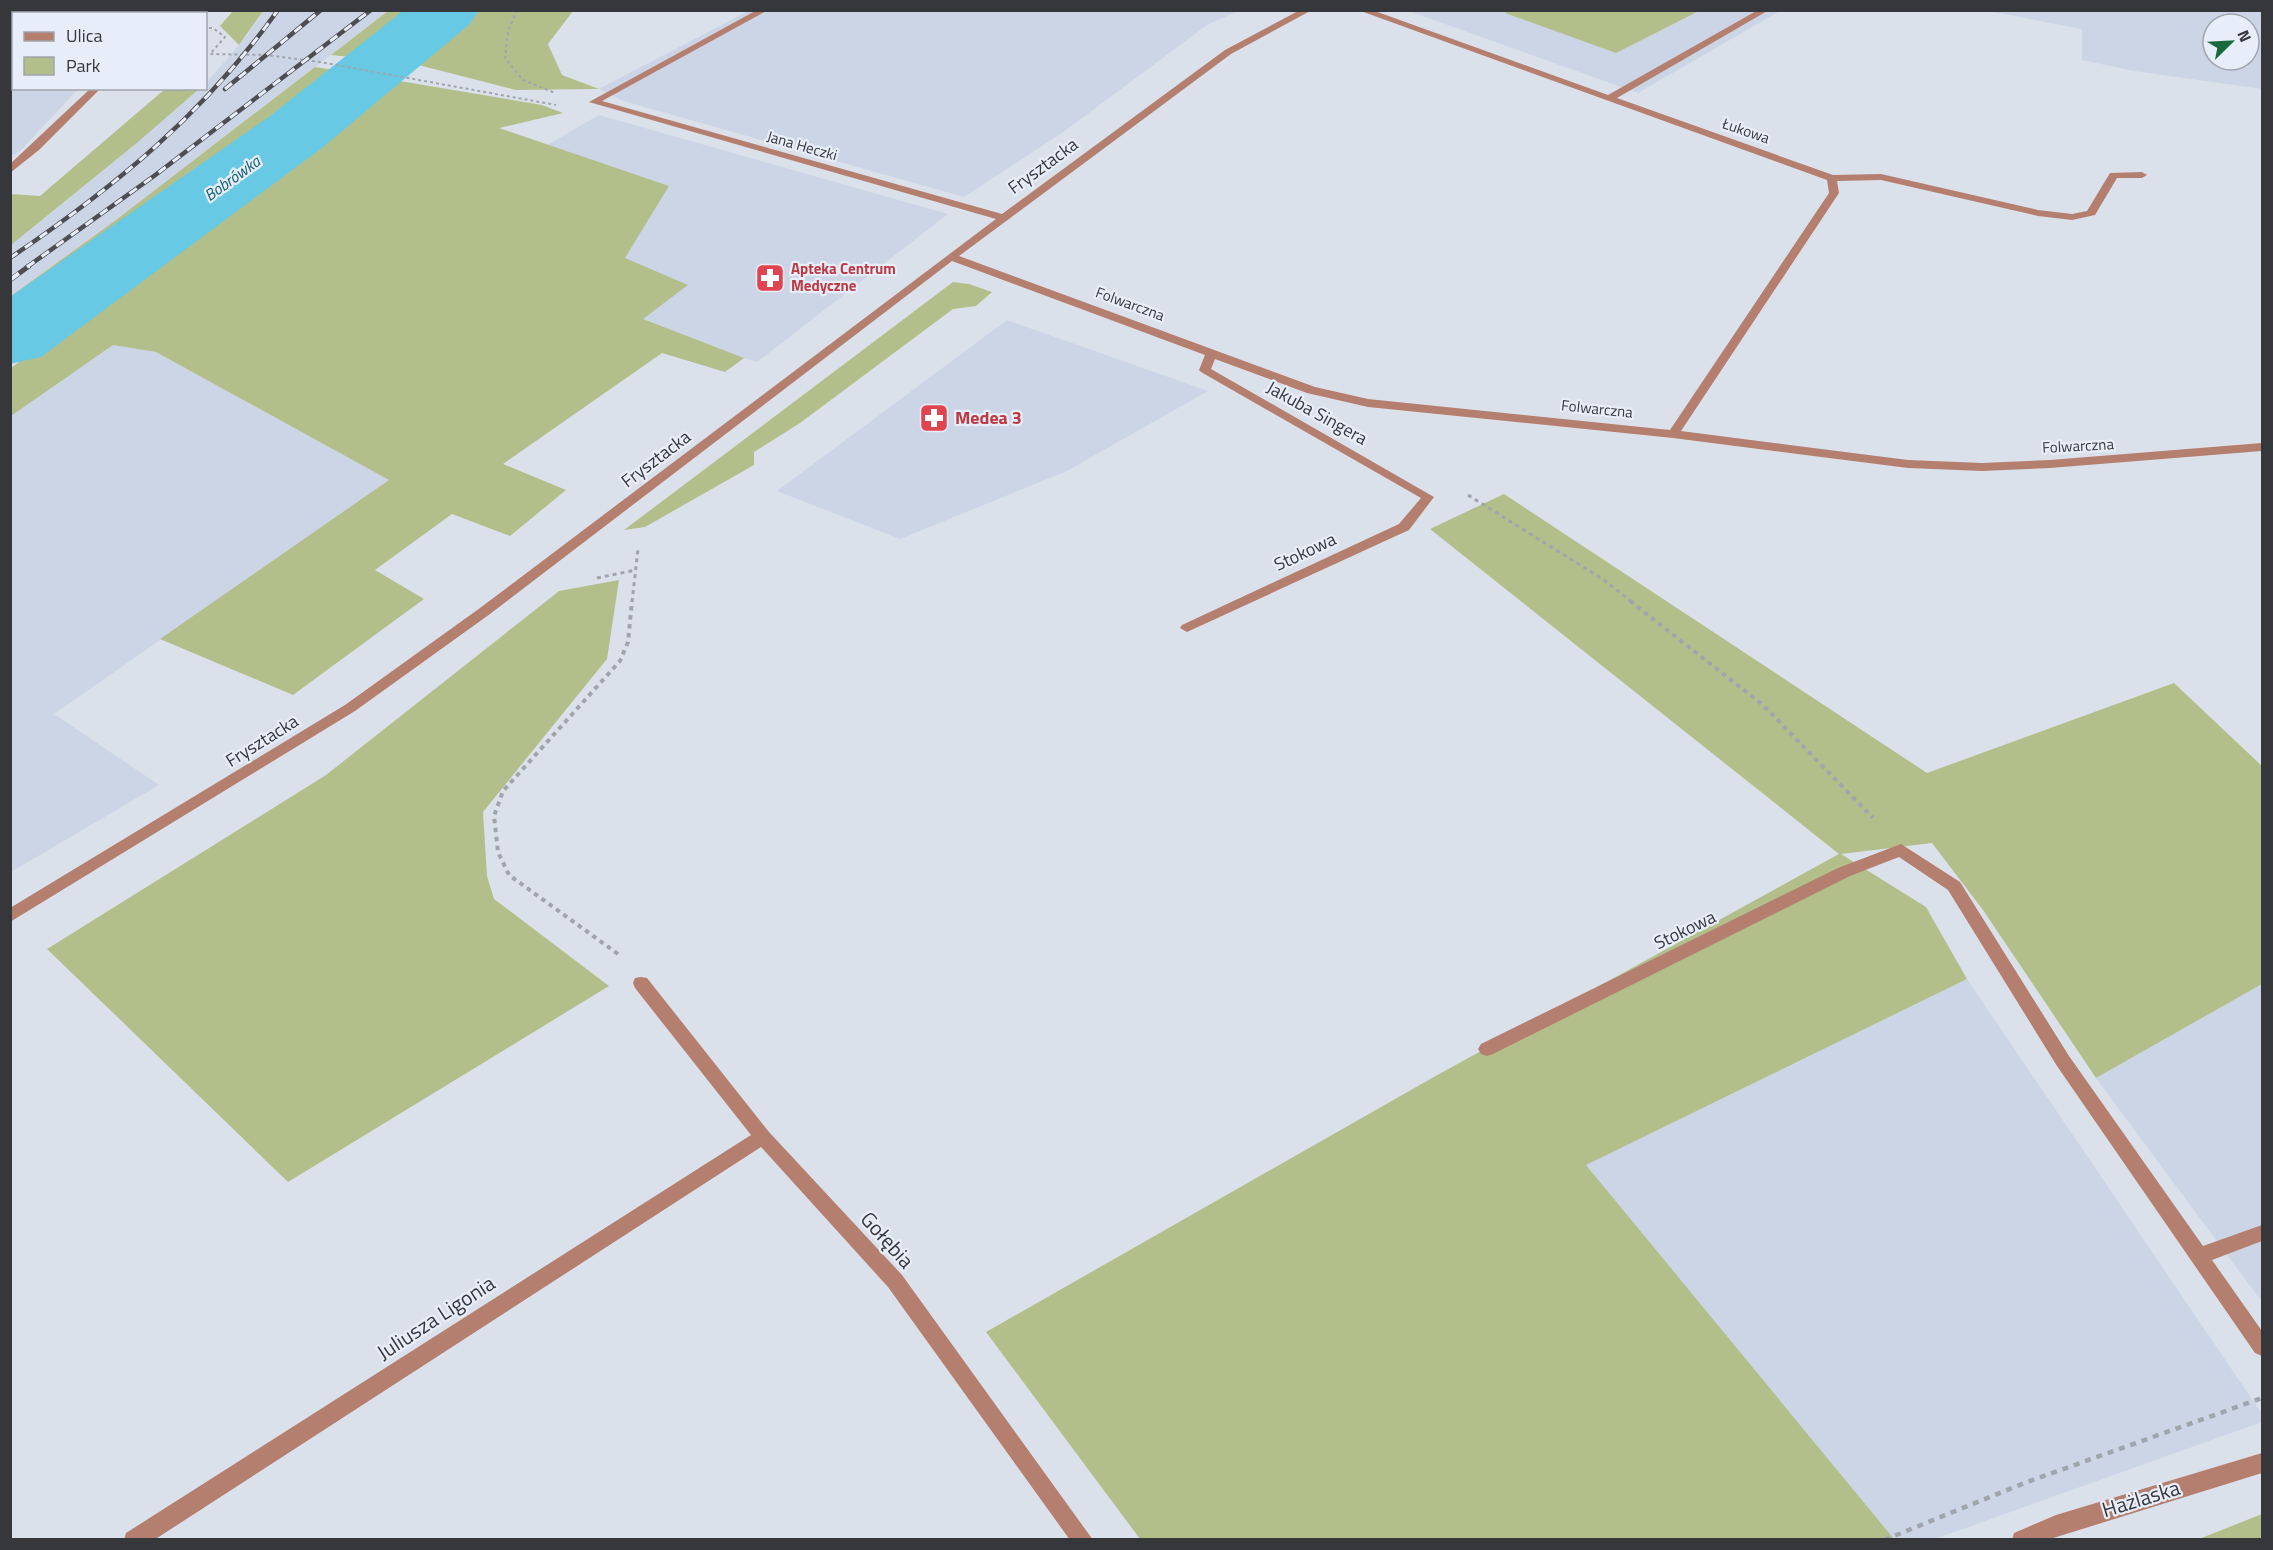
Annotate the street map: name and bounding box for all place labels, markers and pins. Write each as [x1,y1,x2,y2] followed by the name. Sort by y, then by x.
[791,257,896,297] place label: Apteka Centrum Medyczne
[754,262,786,294] pharmacy icon: Apteka Centrum Medyczne
[918,402,950,434] pharmacy icon: Medea 3
[955,404,1022,431] place label: Medea 3

